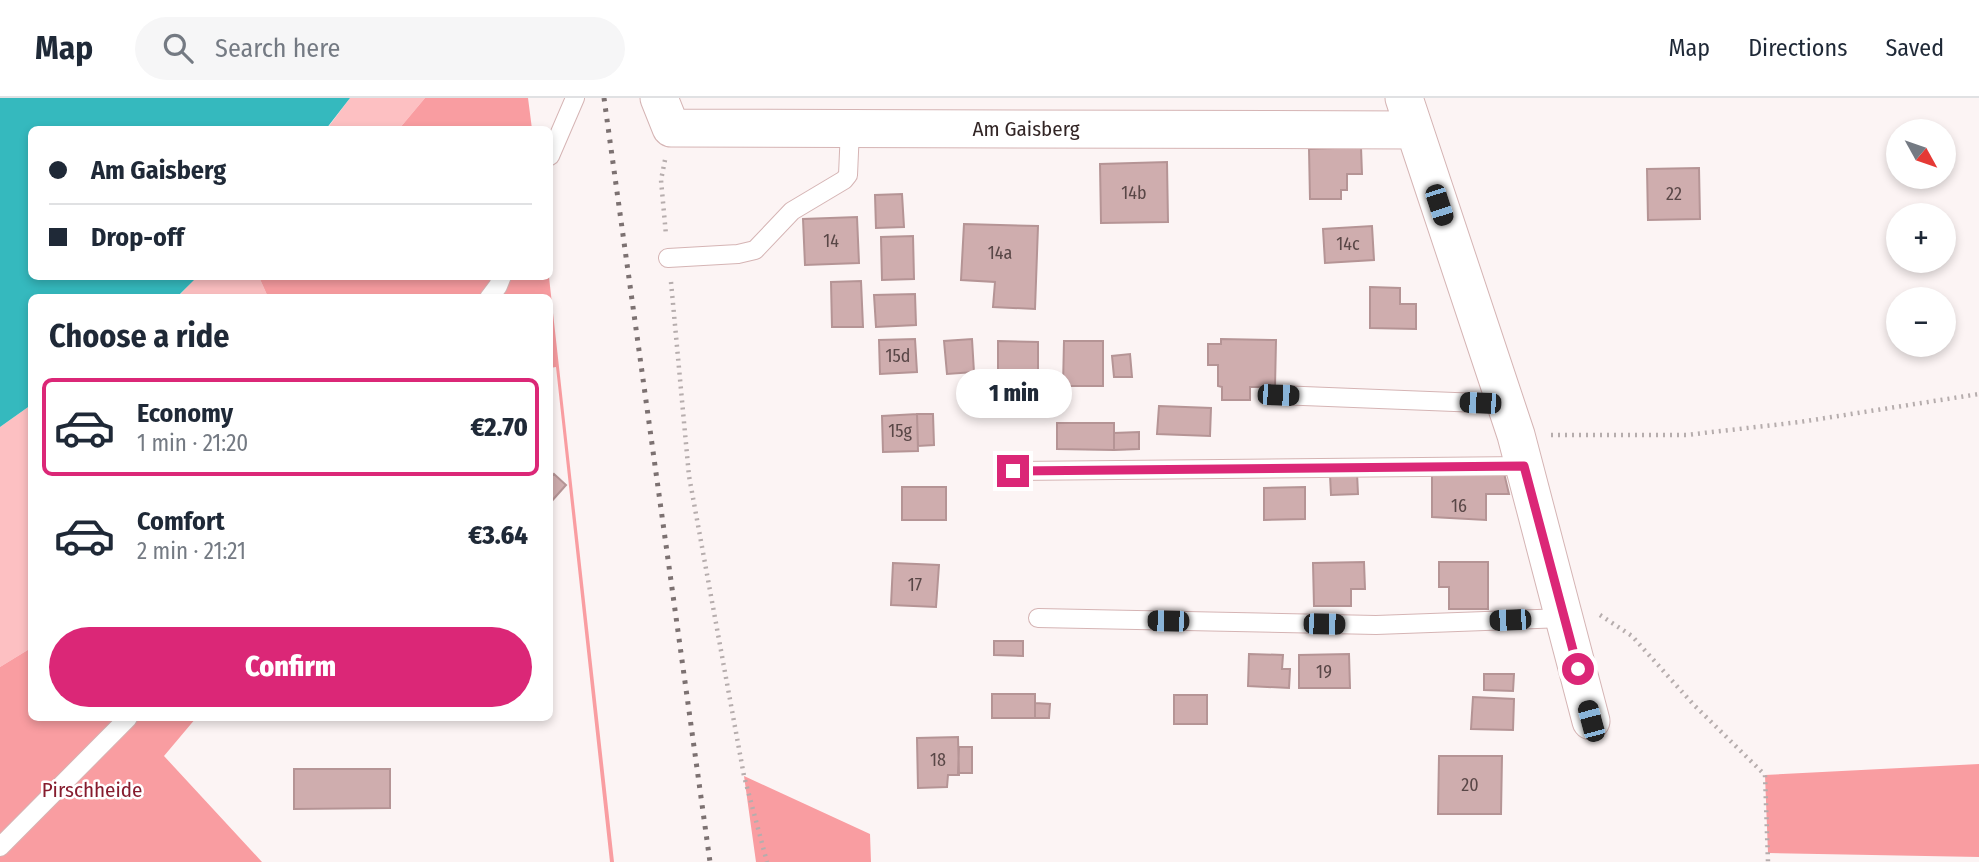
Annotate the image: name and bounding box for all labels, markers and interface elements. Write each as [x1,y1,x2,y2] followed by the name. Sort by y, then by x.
[135,17,625,80] search box
[35,28,93,68] text: Map
[159,29,197,67] icon: search
[215,33,340,64] text: Search here
[1669,34,1710,62] text: Map
[1748,34,1847,62] text: Directions
[1885,34,1944,62] text: Saved
[972,116,1080,142] street label: Am Gaisberg
[1886,119,1956,189] north arrow
[1886,119,1956,357] map controls
[91,155,226,186] text: Am Gaisberg
[1121,182,1147,204] house number: 14b
[1423,182,1456,228] car
[1666,183,1682,205] house number: 22
[1886,203,1956,273] button: +
[91,222,184,253] text: Drop-off
[823,230,839,252] house number: 14
[1336,233,1360,255] house number: 14c
[988,242,1012,264] house number: 14a
[1886,287,1956,357] button: −
[49,317,230,355] text: Choose a ride
[886,345,910,367] house number: 15d
[955,370,1071,418] callout: 1 min
[989,379,1039,407] text: 1 min
[1257,384,1300,406] car
[1459,392,1502,414] car
[53,396,116,459] icon: car
[137,398,233,429] text: Economy
[471,412,528,443] text: €2.70
[888,420,912,442] house number: 15g
[137,429,248,457] text: 1 min · 21:20
[997,455,1029,487] route end
[1451,495,1467,517] house number: 16
[53,504,116,567] icon: car
[137,506,225,537] text: Comfort
[468,520,528,551] text: €3.64
[137,537,246,565] text: 2 min · 21:21
[908,574,922,596] house number: 17
[1489,609,1532,631] car
[1147,610,1190,632] car
[1303,613,1346,635] car
[49,627,532,707] button: Confirm
[1562,653,1594,685] route start
[1316,661,1332,683] house number: 19
[1576,698,1607,744] car
[930,749,946,771] house number: 18
[1461,774,1479,796] house number: 20
[42,777,142,803] park label: Pirschheide

